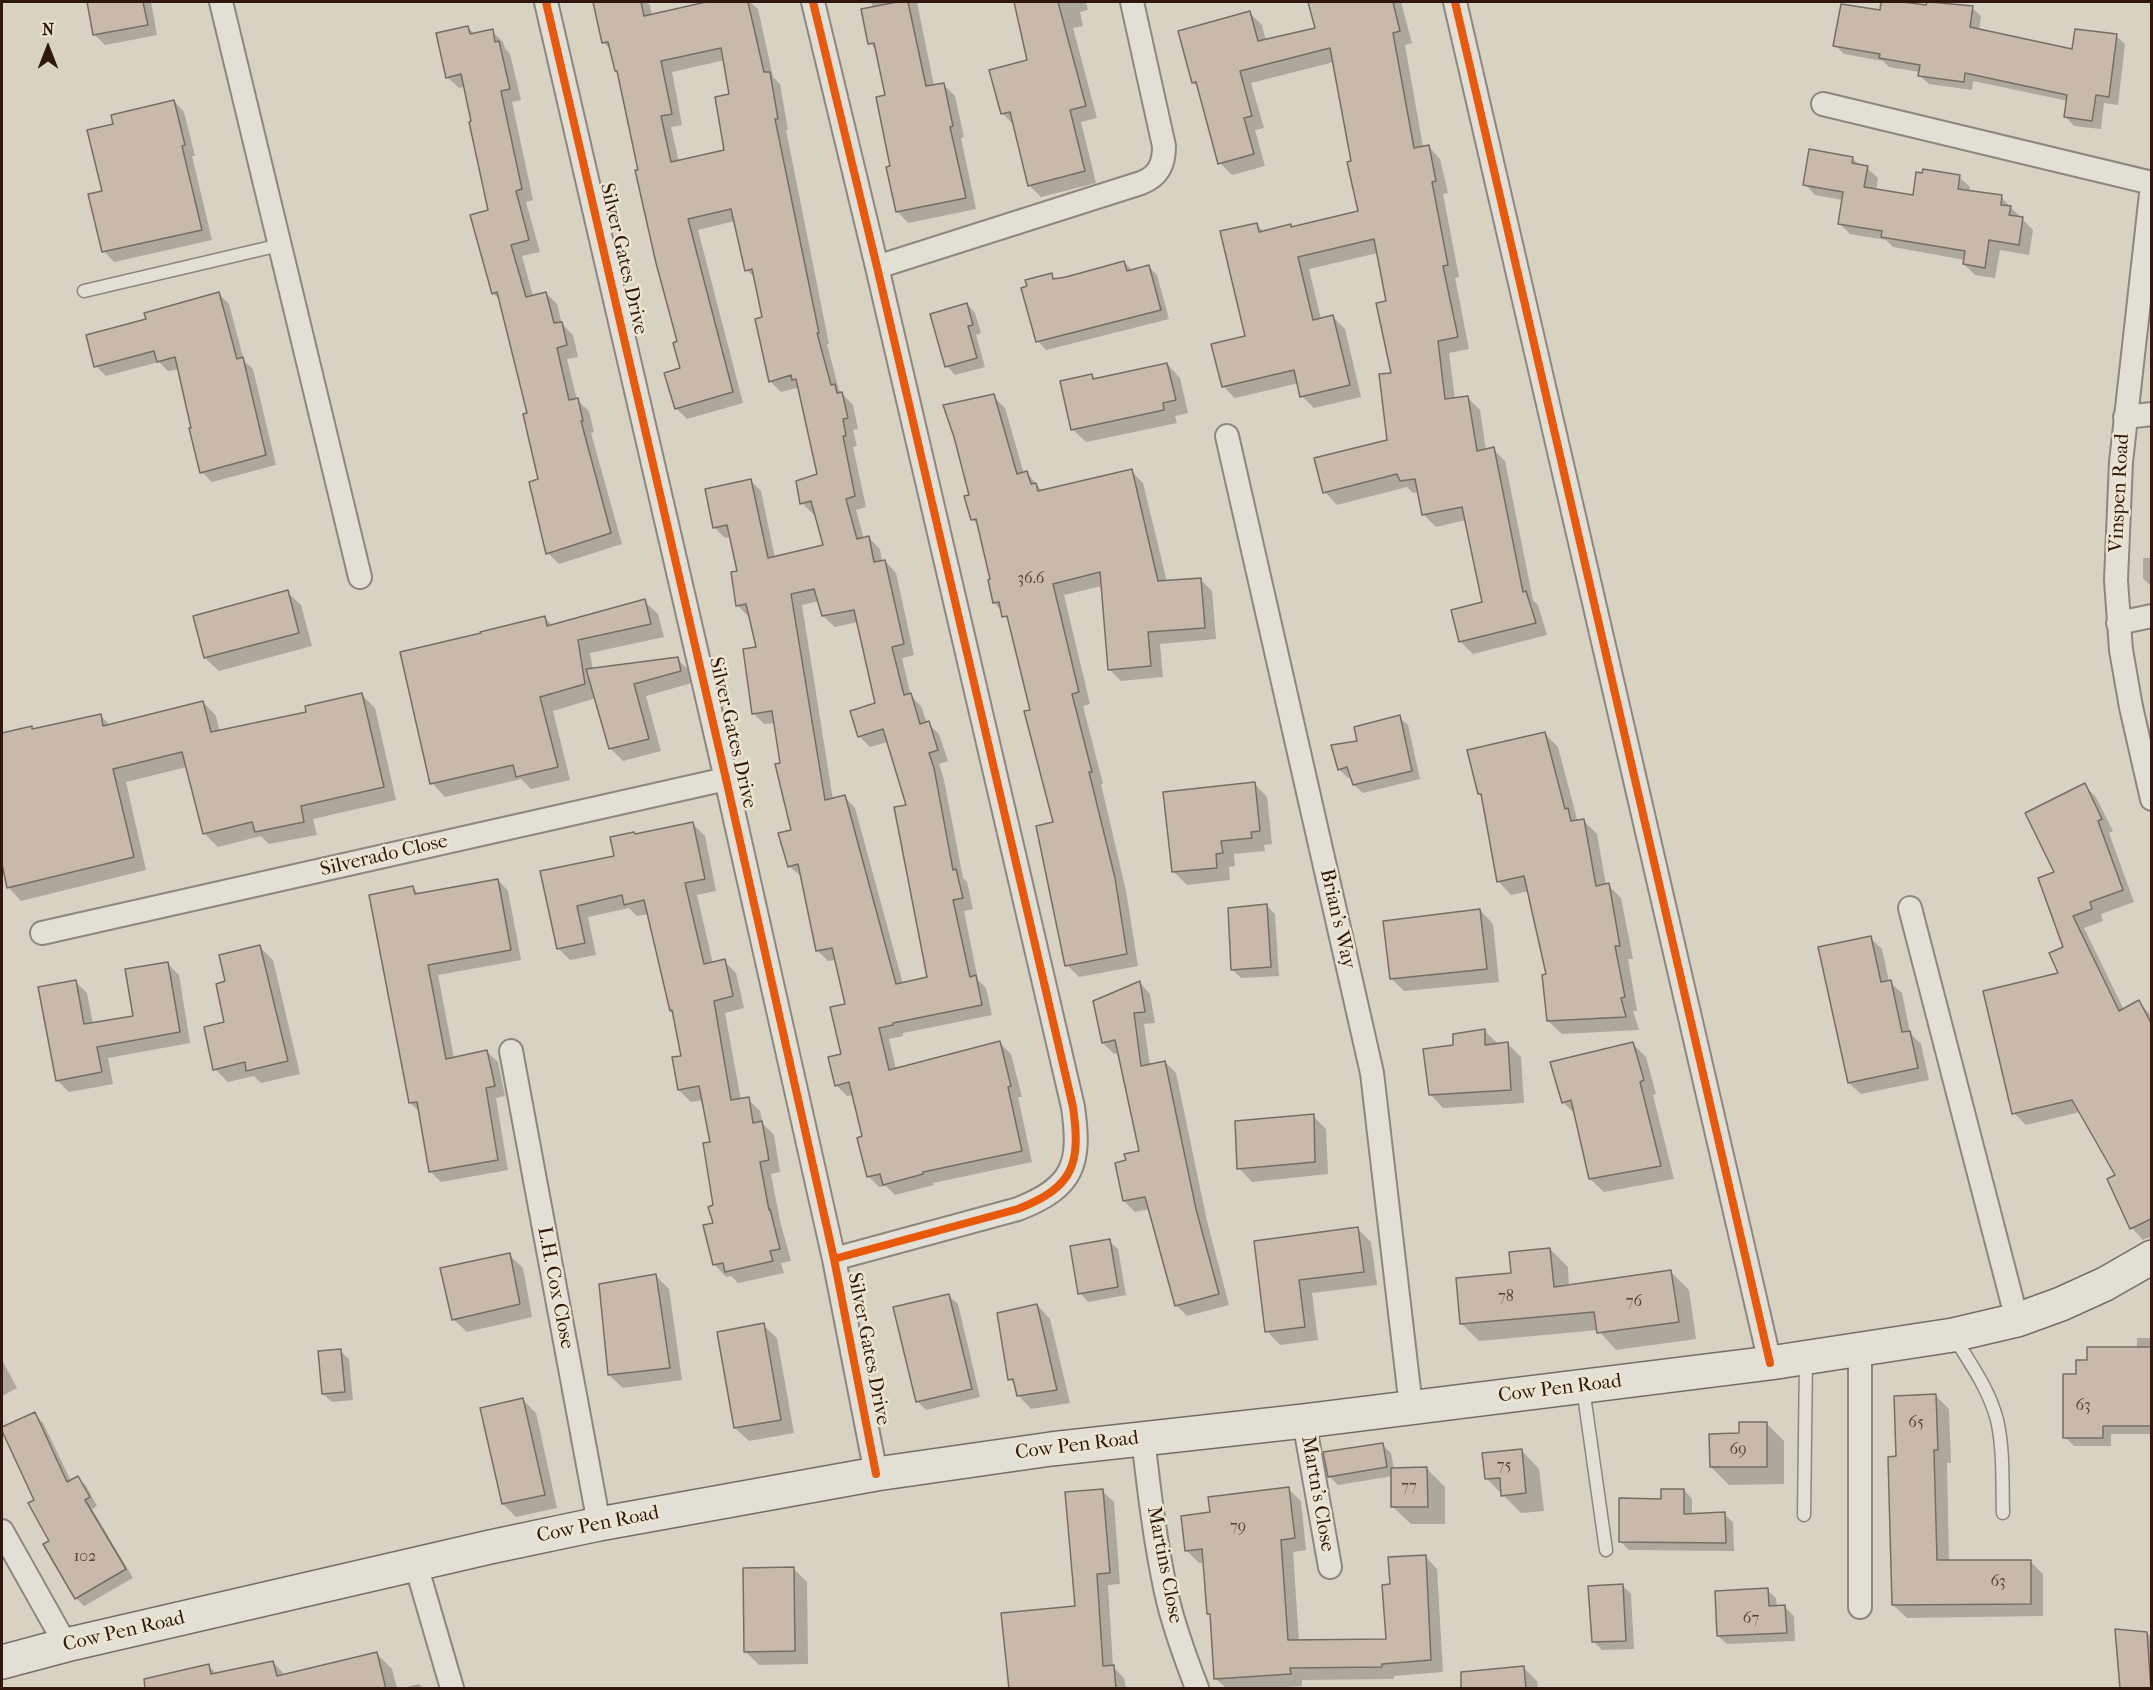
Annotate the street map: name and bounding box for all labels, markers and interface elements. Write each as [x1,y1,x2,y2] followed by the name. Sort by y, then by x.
[18,18,78,78] north arrow
[42,20,54,39] text: N
[594,181,652,337] street label: Silver Gates Drive
[2105,433,2135,553] street label: Vinspen Road
[1018,569,1044,589] house number: 36.6
[703,655,761,811] street label: Silver Gates Drive
[318,830,450,882] street label: Silverado Close
[1314,867,1360,971] street label: Brian's Way
[531,1225,579,1351] street label: L.H. Cox Close
[841,1271,895,1427] street label: Silver Gates Drive
[1498,1287,1514,1307] house number: 78
[1626,1292,1642,1312] house number: 76
[1497,1370,1623,1408] street label: Cow Pen Road
[2075,1396,2091,1416] house number: 63
[1908,1413,1924,1433] house number: 65
[1014,1427,1140,1465] street label: Cow Pen Road
[1295,1434,1339,1554] street label: Martn's Close
[1729,1440,1747,1460] house number: 69
[1497,1456,1511,1476] house number: 75
[1401,1477,1417,1497] house number: 77
[535,1501,661,1549] street label: Cow Pen Road
[1141,1504,1187,1626] street label: Martins Close
[1230,1517,1246,1537] house number: 79
[74,1547,96,1567] house number: 102
[1990,1572,2006,1592] house number: 63
[61,1606,187,1658] street label: Cow Pen Road
[1743,1609,1759,1629] house number: 67

